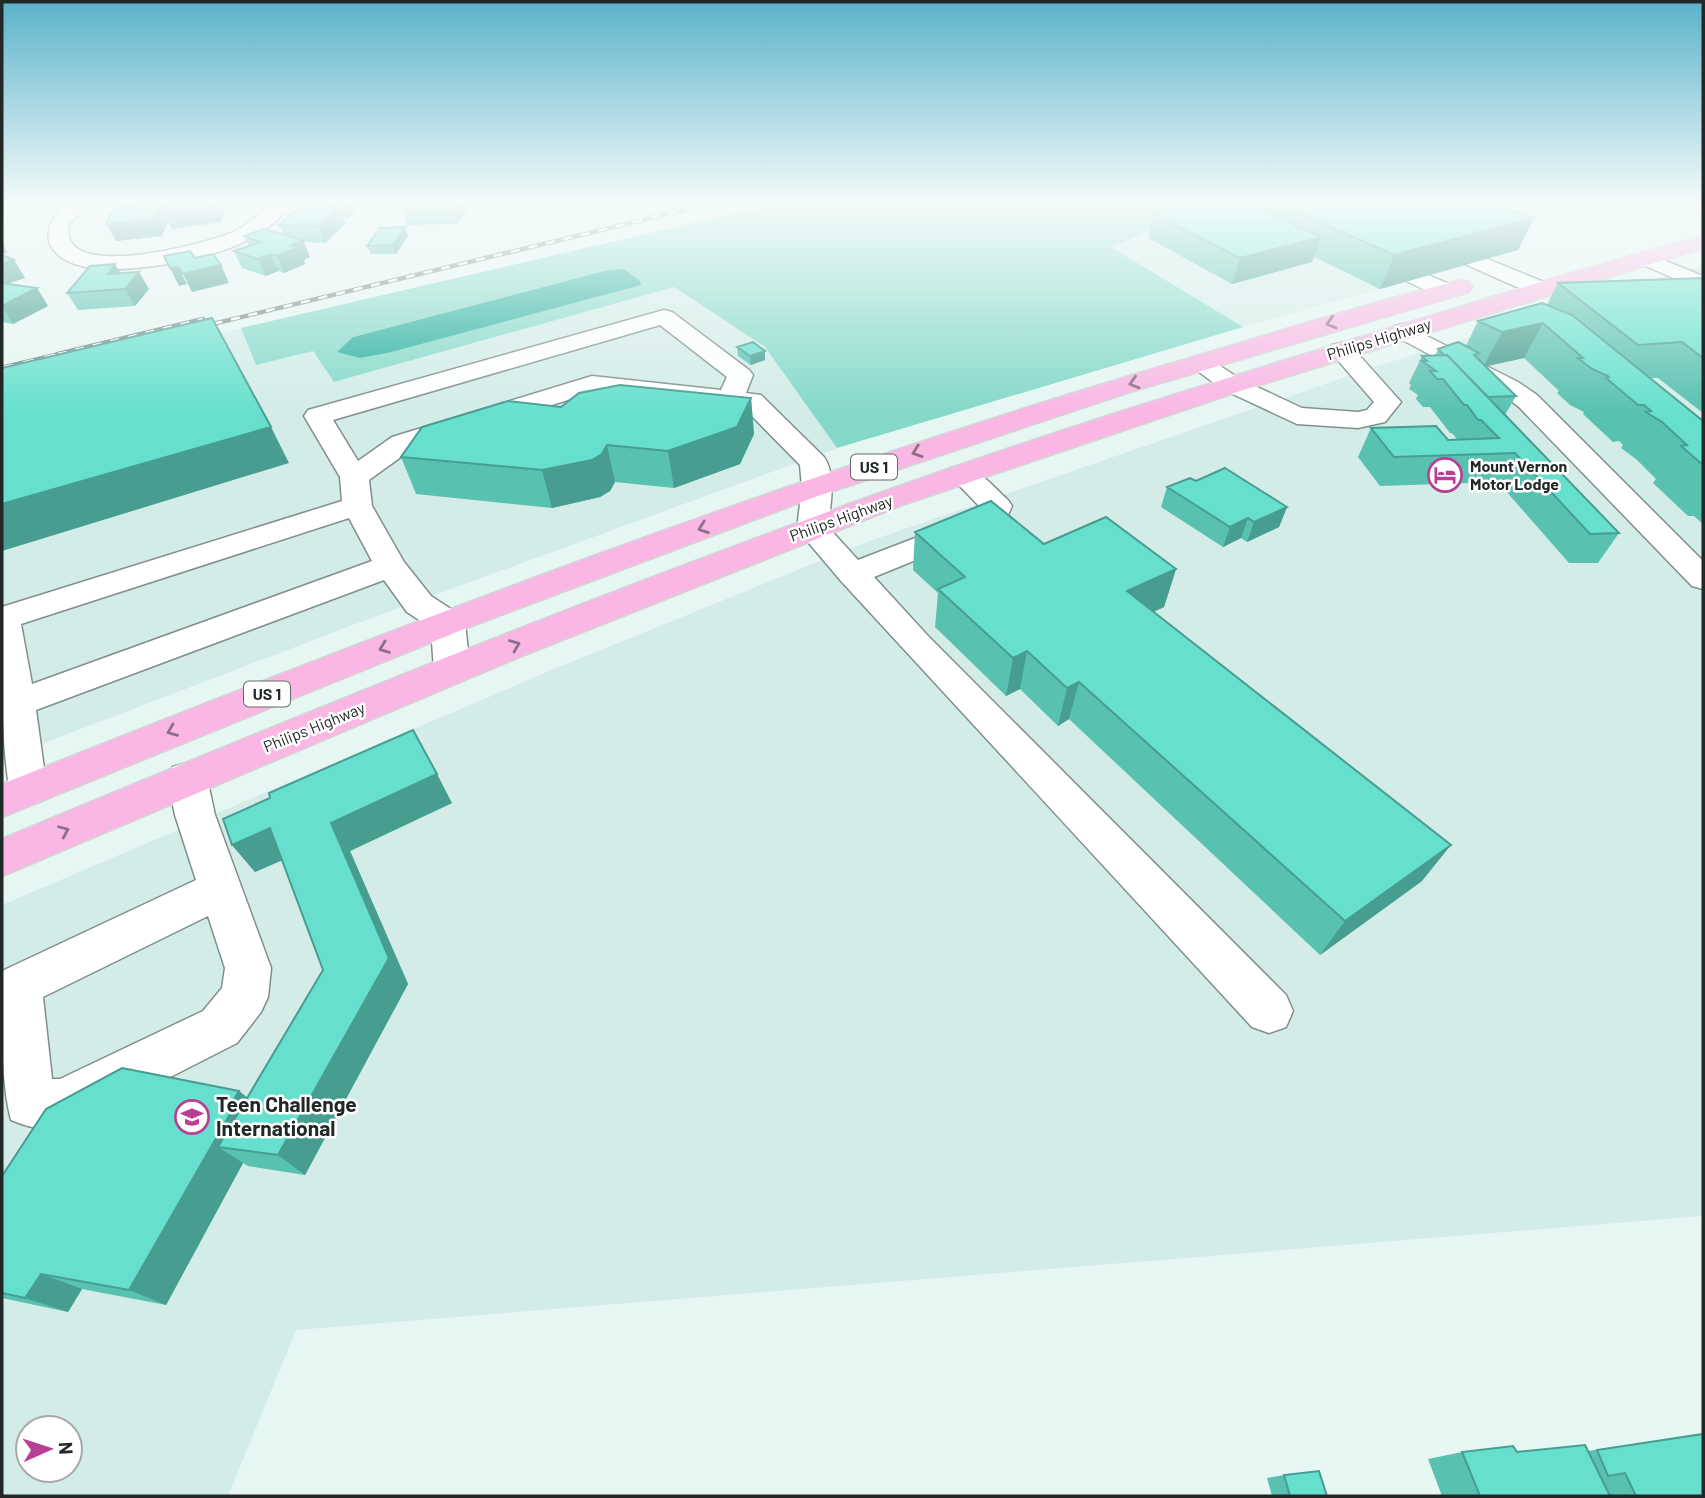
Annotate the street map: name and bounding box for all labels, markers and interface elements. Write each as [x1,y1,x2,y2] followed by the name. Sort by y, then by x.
[1324,313,1434,363] street label: Philips Highway
[1326,315,1338,330] one-way arrow
[1128,375,1141,389] one-way arrow
[912,444,924,458] one-way arrow
[851,454,897,480] road number: US 1
[1426,456,1464,494] hotel icon: Mount Vernon Motor Lodge
[1470,456,1567,493] place label: Mount Vernon Motor Lodge
[787,490,895,545] street label: Philips Highway
[697,520,709,534] one-way arrow
[509,639,521,653] one-way arrow
[379,640,391,654] one-way arrow
[244,681,290,706] road number: US 1
[260,697,368,756] street label: Philips Highway
[167,722,179,736] one-way arrow
[57,825,70,839] one-way arrow
[216,1091,357,1140] place label: Teen Challenge International
[173,1098,211,1136] school or university icon: Teen Challenge International
[14,1414,84,1484] north arrow
[55,1441,78,1455] text: N

